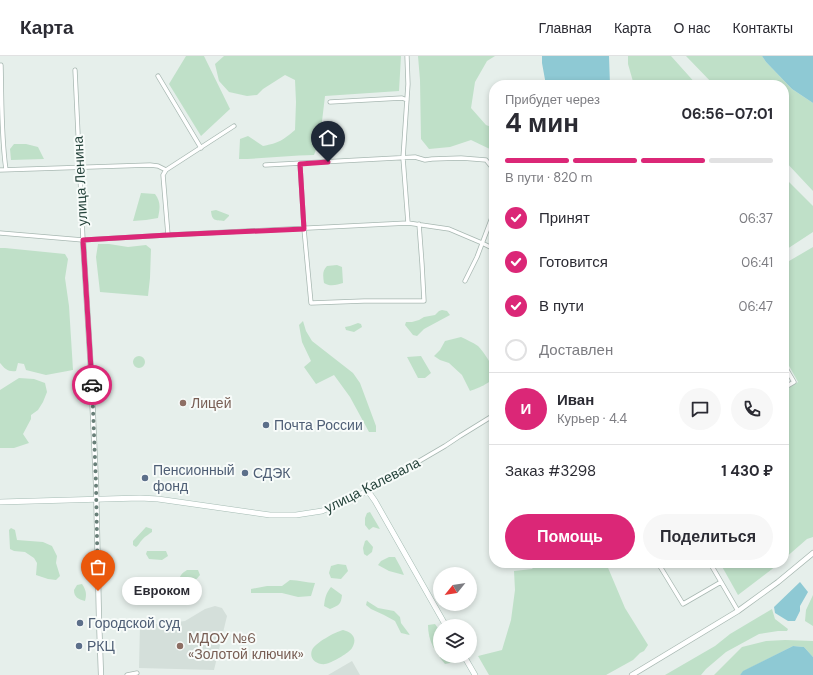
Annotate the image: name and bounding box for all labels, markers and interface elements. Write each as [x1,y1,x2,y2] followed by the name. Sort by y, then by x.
[20,15,74,40] text: Карта
[539,19,592,37] text: Главная
[614,19,651,37] text: Карта
[673,19,711,37] text: О нас
[733,19,793,37] text: Контакты
[505,91,600,108] text: Прибудет через
[681,104,773,124] text: 06:56–07:01
[505,106,579,140] text: 4 мин
[311,121,345,162] pin
[317,127,339,149] icon: home
[69,135,91,227] street label: улица Ленина
[505,169,592,186] text: В пути · 820 m
[505,207,527,229] icon: check
[539,208,590,228] text: Принят
[739,210,773,227] text: 06:37
[505,251,527,273] icon: check
[539,252,608,272] text: Готовится
[741,254,773,271] text: 06:41
[505,295,527,317] icon: check
[539,296,584,316] text: В пути
[738,298,773,315] text: 06:47
[539,340,613,360] text: Доставлен
[72,365,112,405] courier
[81,374,103,396] icon: car
[679,388,721,430] button: chat
[731,388,773,430] button: phone
[557,390,594,410] text: Иван
[191,394,231,412] place label: Лицей
[178,398,188,408] marker: Лицей
[521,399,531,419] text: И
[557,410,627,427] text: Курьер · 4.4
[274,416,363,434] place label: Почта России
[261,420,271,430] marker: Почта России
[321,453,423,517] street label: улица Калевала
[153,461,235,495] place label: Пенсионный фонд
[505,461,596,481] text: Заказ #3298
[721,461,773,481] text: 1 430 ₽
[253,464,291,482] place label: СДЭК
[240,468,250,478] marker: СДЭК
[140,473,150,483] marker: Пенсионный фонд
[505,514,635,560] button: Помощь
[643,514,773,560] button: Поделиться
[81,550,115,591] pin
[87,556,109,578] icon: bag
[433,567,477,611] north arrow
[433,567,477,663] map controls
[122,577,202,605] callout: Евроком
[134,582,190,599] text: Евроком
[88,614,180,632] place label: Городской суд
[75,618,85,628] marker: Городской суд
[433,619,477,663] button: layers
[188,629,304,663] place label: МДОУ №6 «Золотой ключик»
[87,637,115,655] place label: РКЦ
[74,641,84,651] marker: РКЦ
[175,641,185,651] marker: МДОУ №6 «Золотой ключик»

